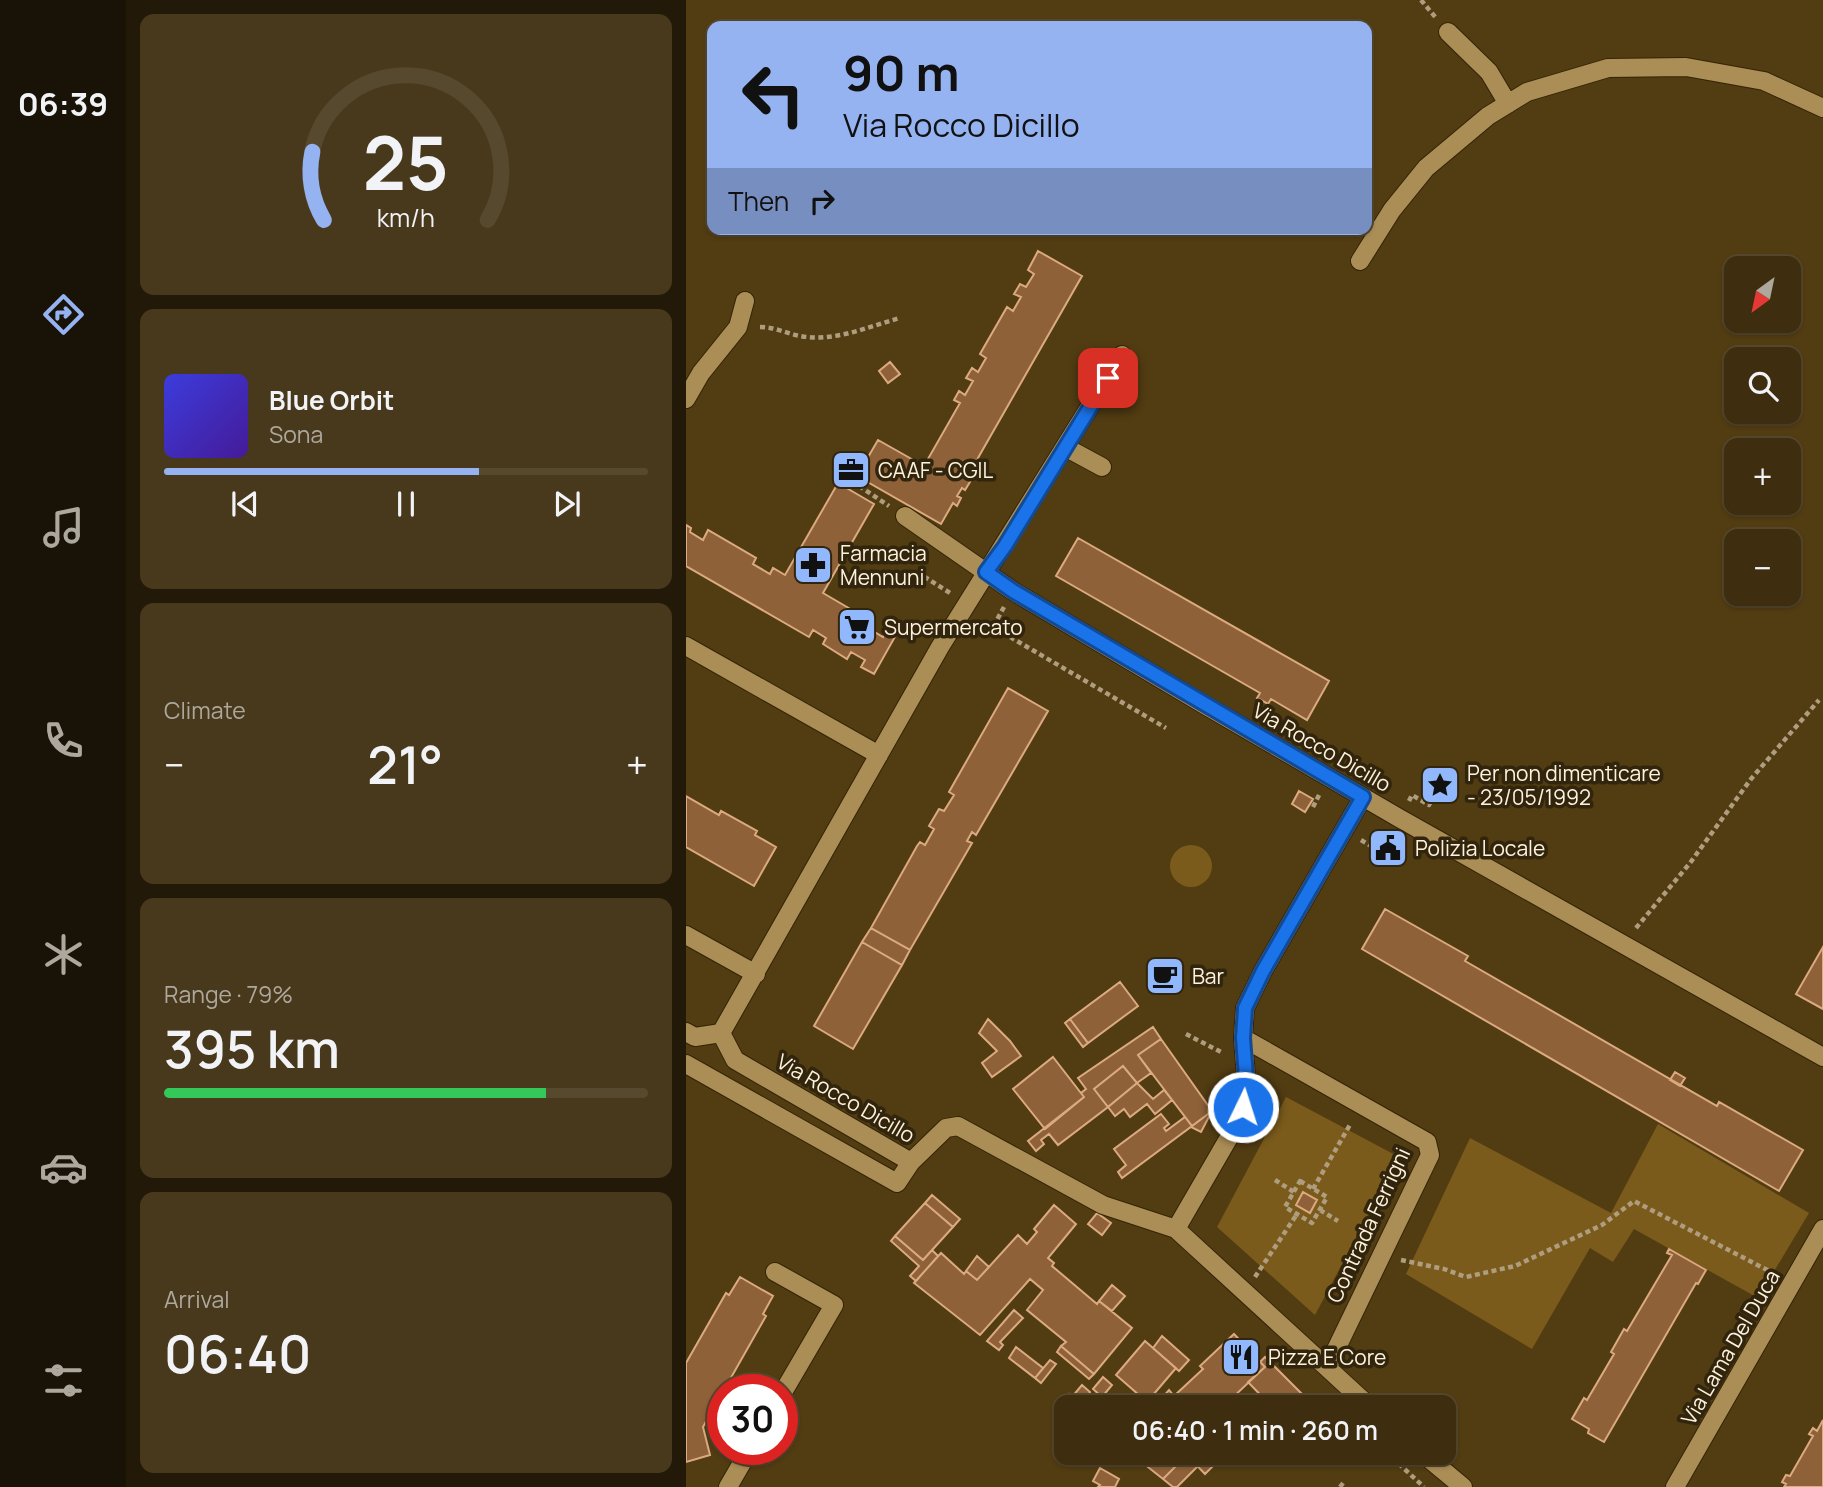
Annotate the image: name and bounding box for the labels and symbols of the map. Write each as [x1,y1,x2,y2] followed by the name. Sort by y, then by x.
[1724,256,1801,332] north arrow
[1078,348,1138,408] pin
[830,449,872,491] office icon: CAAF - CGIL
[878,456,994,484] place label: CAAF - CGIL
[840,539,927,591] place label: Farmacia Mennuni
[792,544,834,586] pharmacy icon: Farmacia Mennuni
[836,606,878,648] supermarket icon: Supermercato
[884,613,1023,641] place label: Supermercato
[1248,696,1396,798] street label: Via Rocco Dicillo
[1467,759,1661,811] place label: Per non dimenticare - 23/05/1992
[1419,764,1461,806] place icon: Per non dimenticare - 23/05/1992
[1367,827,1409,869] public building icon: Polizia Locale
[1415,834,1545,862] place label: Polizia Locale
[1144,955,1186,997] cafe icon: Bar
[1192,962,1225,990] place label: Bar
[772,1047,920,1149] street label: Via Rocco Dicillo
[1206,1070,1280,1144] position arrow
[1320,1143,1416,1307] street label: Contrada Ferrigni
[1674,1265,1786,1429] street label: Via Lama Del Duca
[1220,1336,1262,1378] restaurant icon: Pizza E Core
[1268,1343,1386,1371] place label: Pizza E Core
[707,1374,798,1465] speed limit sign: 30

